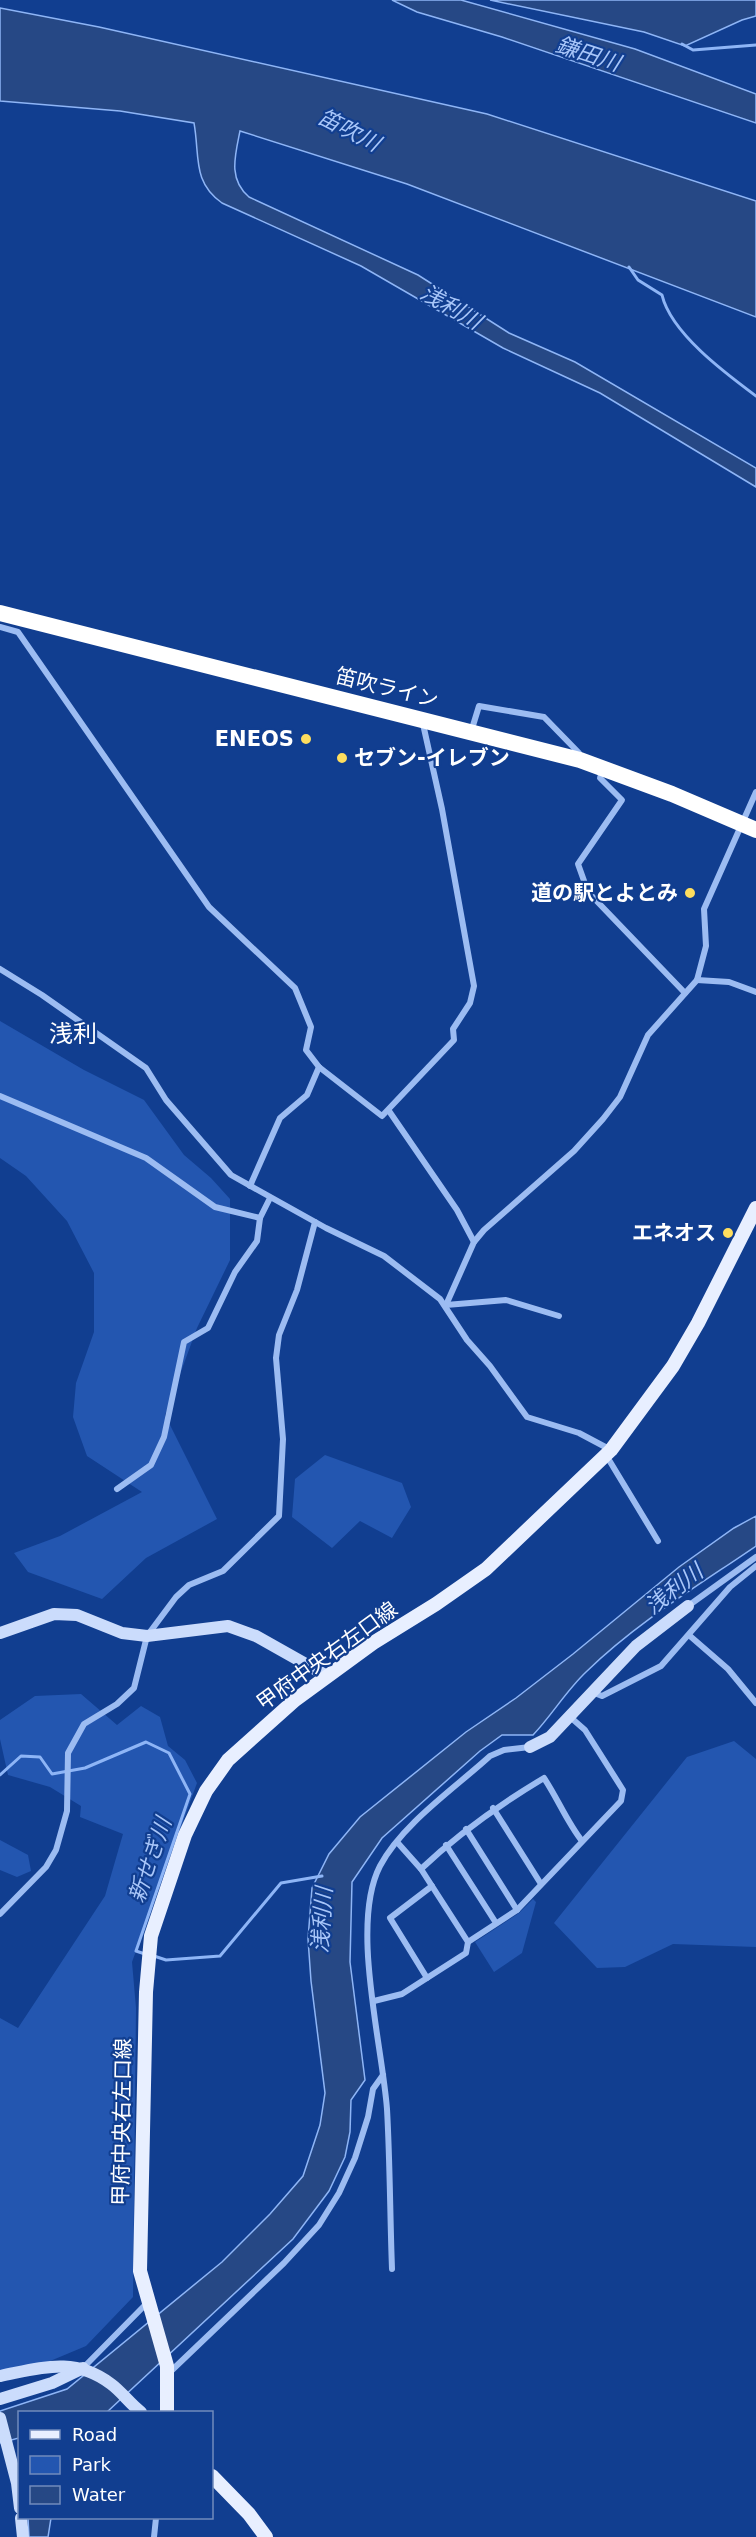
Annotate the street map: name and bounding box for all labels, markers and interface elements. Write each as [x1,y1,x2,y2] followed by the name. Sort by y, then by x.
[553,32,625,77] water label: 鎌田川
[314,104,386,157] water label: 笛吹川
[416,280,488,335] water label: 浅利川
[333,664,441,712] street label: 笛吹ライン
[215,727,294,751] place label: ENEOS
[299,732,313,746] marker: ENEOS
[354,746,510,770] place label: セブン-イレブン
[335,751,349,765] marker: セブン-イレブン
[531,881,678,905] place label: 道の駅とよとみ
[683,886,697,900] marker: 道の駅とよとみ
[49,1020,97,1048] district label: 浅利
[632,1221,716,1245] place label: エネオス
[721,1226,735,1240] marker: エネオス
[640,1558,709,1619] water label: 浅利川
[252,1597,402,1715] street label: 甲府中央右左口線
[124,1812,177,1906] water label: 新せぎ川
[307,1884,337,1954] water label: 浅利川
[109,2038,135,2206] street label: 甲府中央右左口線
[18,2411,213,2519] legend
[72,2424,117,2445] text: Road
[72,2454,111,2475] text: Park
[72,2484,126,2505] text: Water

